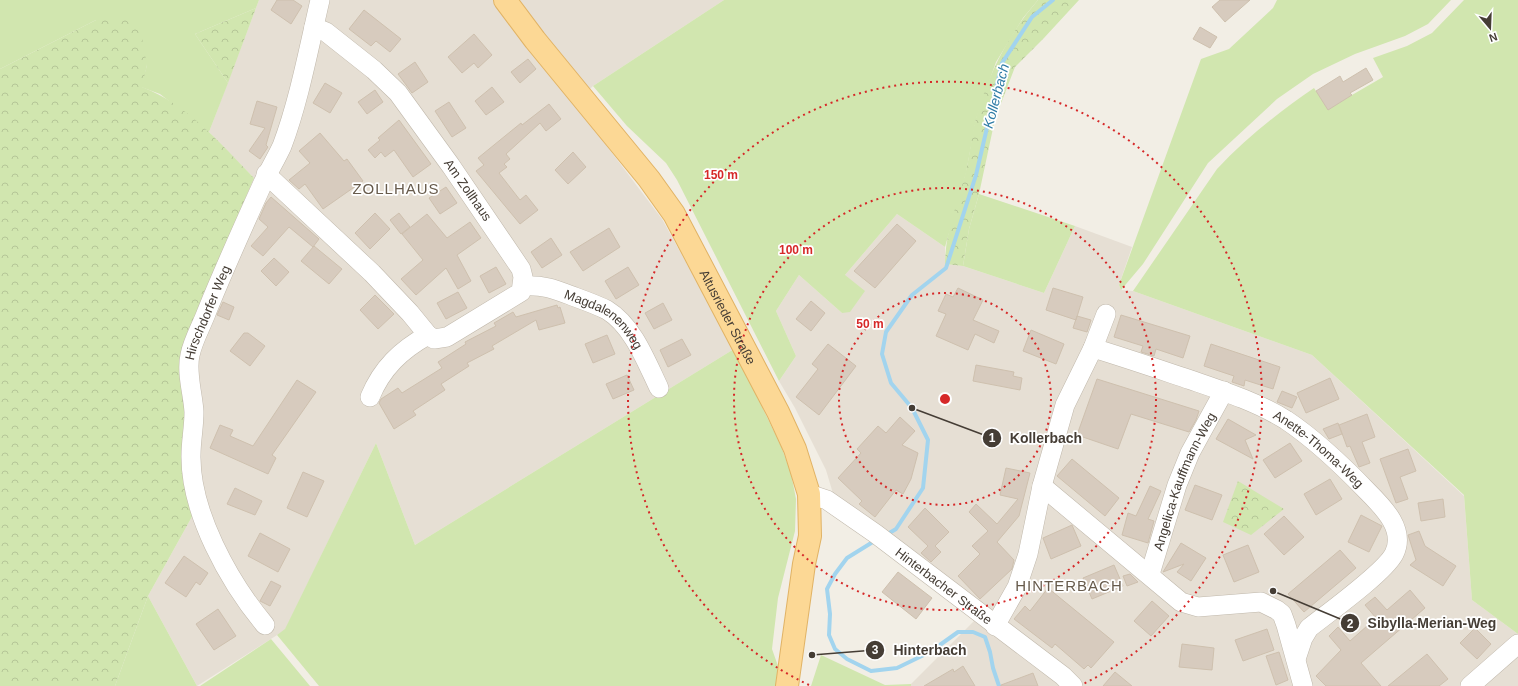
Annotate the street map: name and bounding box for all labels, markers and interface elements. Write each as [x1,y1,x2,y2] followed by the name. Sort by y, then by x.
[1470,8,1510,48] north arrow
[1487,30,1499,44] text: N
[980,62,1012,130] water label: Kollerbach
[441,156,495,224] street label: Am Zollhaus
[704,168,738,182] text: 150 m
[352,180,440,197] district label: ZOLLHAUS
[779,243,813,257] text: 100 m
[182,263,233,361] street label: Hirschdorfer Weg
[697,267,759,367] street label: Altusrieder Straße
[562,286,646,352] street label: Magdalenenweg
[856,317,884,331] text: 50 m
[938,392,952,406] centre of rings
[1271,407,1367,491] street label: Anette-Thoma-Weg
[1150,410,1218,552] street label: Angelica-Kauffmann-Weg
[982,425,1090,451] callout: Kollerbach
[1010,430,1082,446] text: Kollerbach
[989,431,996,445] text: 1
[893,544,995,627] street label: Hinterbacher Straße
[1015,577,1123,594] district label: HINTERBACH
[1340,610,1505,636] callout: Sibylla-Merian-Weg
[1368,615,1496,631] text: Sibylla-Merian-Weg
[1347,617,1354,631] text: 2
[865,637,974,663] callout: Hinterbach
[893,642,967,658] text: Hinterbach
[872,643,879,657] text: 3

